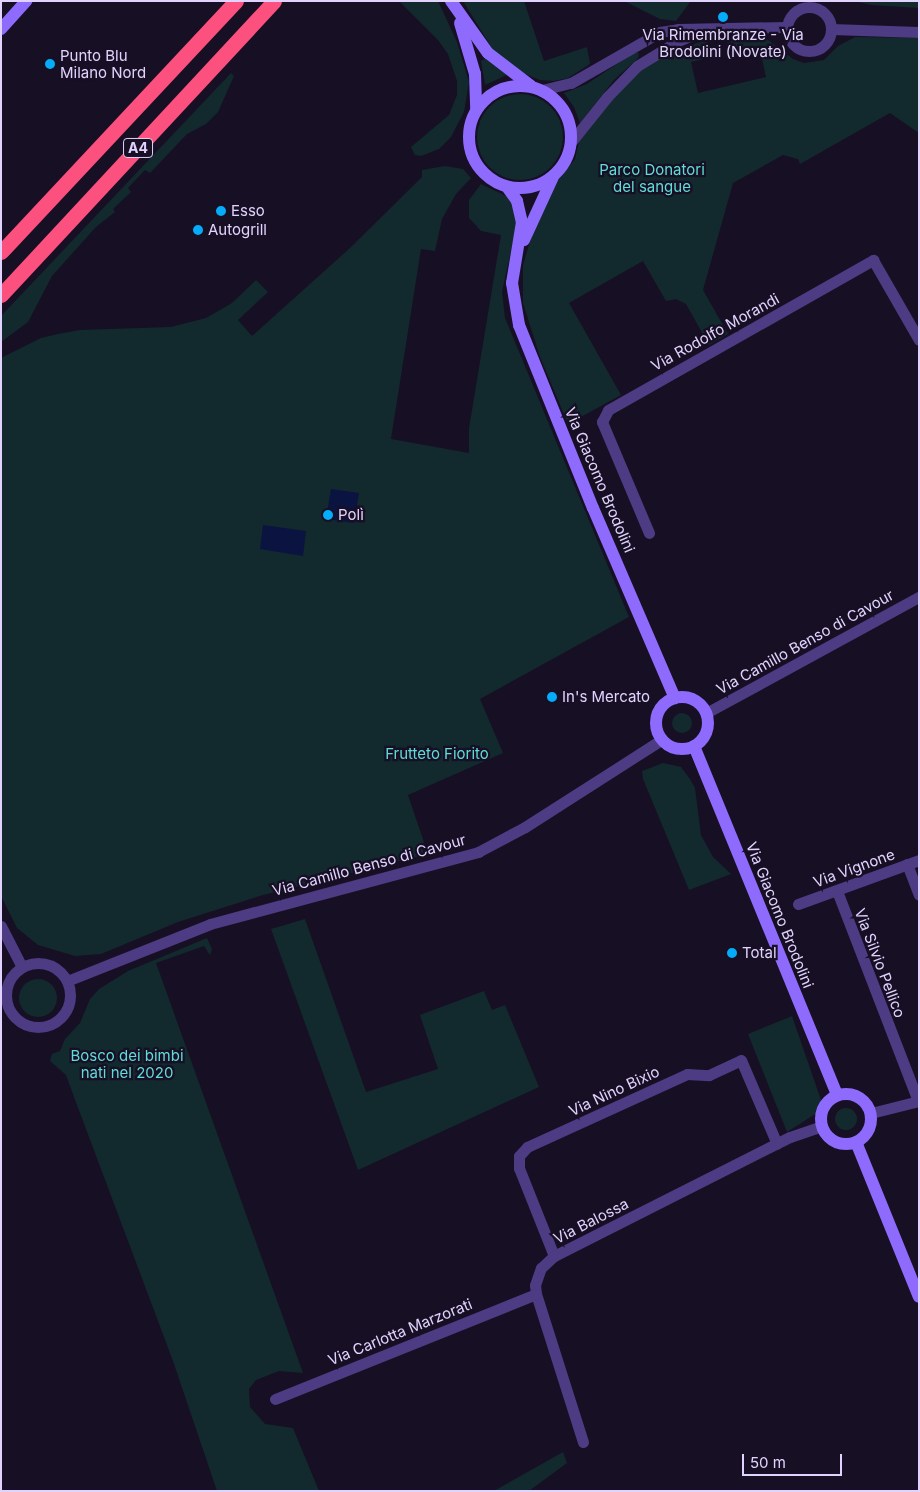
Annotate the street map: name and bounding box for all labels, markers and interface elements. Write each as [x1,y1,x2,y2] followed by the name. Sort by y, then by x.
[717,11,729,23] marker: Via Rimembranze - Via Brodolini (Novate)
[642,25,804,60] place label: Via Rimembranze - Via Brodolini (Novate)
[60,46,146,81] place label: Punto Blu Milano Nord
[44,58,56,70] marker: Punto Blu Milano Nord
[123,136,153,160] road number: A4
[599,160,705,195] park label: Parco Donatori del sangue
[231,202,265,220] place label: Esso
[215,205,227,217] marker: Esso
[208,221,267,239] place label: Autogrill
[192,224,204,236] marker: Autogrill
[648,289,782,375] street label: Via Rodolfo Morandi
[561,405,639,555] street label: Via Giacomo Brodolini
[338,506,364,524] place label: Polì
[322,509,334,521] marker: Polì
[713,586,897,698] street label: Via Camillo Benso di Cavour
[562,688,650,706] place label: In's Mercato
[546,691,558,703] marker: In's Mercato
[385,745,489,763] park label: Frutteto Fiorito
[270,830,468,900] street label: Via Camillo Benso di Cavour
[742,839,818,991] street label: Via Giacomo Brodolini
[811,845,897,891] street label: Via Vignone
[851,906,909,1020] street label: Via Silvio Pellico
[742,944,777,962] place label: Total
[726,947,738,959] marker: Total
[70,1046,184,1081] park label: Bosco dei bimbi nati nel 2020
[566,1062,662,1120] street label: Via Nino Bixio
[550,1194,632,1248] street label: Via Balossa
[325,1295,475,1369] street label: Via Carlotta Marzorati
[745,1444,845,1476] scale bar
[750,1453,786,1472] text: 50 m

